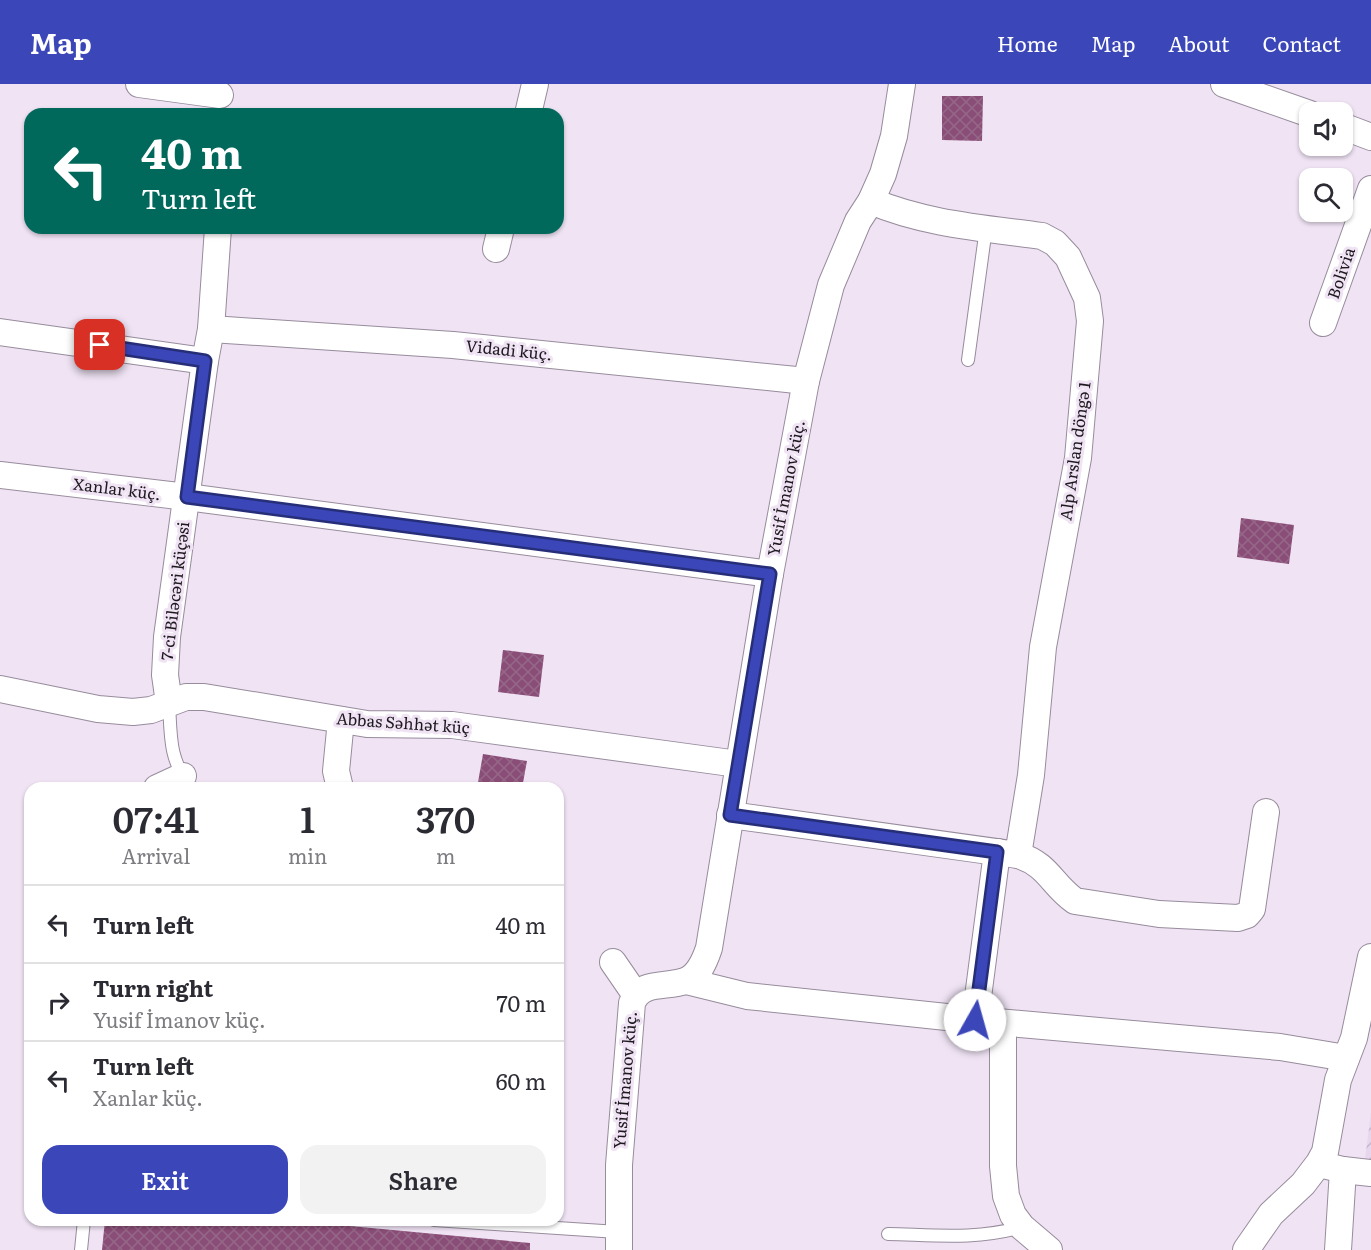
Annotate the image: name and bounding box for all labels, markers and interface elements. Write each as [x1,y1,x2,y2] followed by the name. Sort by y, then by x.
[30,21,92,63] text: Map
[997,27,1058,58] text: Home
[1091,27,1135,58] text: Map
[1168,27,1230,58] text: About
[1263,27,1341,58] text: Contact
[1299,102,1353,222] map controls
[1299,102,1353,156] button: sound
[141,120,242,182] text: 40 m
[42,132,120,210] icon: left
[1299,168,1353,222] button: search
[141,177,256,217] text: Turn left
[1320,243,1360,302] street label: Bolivia
[74,319,125,370] pin
[83,328,116,361] icon: arrive
[465,333,553,365] street label: Vidadi küç.
[1052,379,1096,522] street label: Alp Arslan döngə 1
[760,418,810,558] street label: Yusif İmanov küç.
[72,471,162,505] street label: Xanlar küç.
[154,520,194,662] street label: 7-ci Biləcəri küçəsi
[336,705,471,739] street label: Abbas Səhhət küç
[113,791,199,844] text: 07:41
[300,791,315,844] text: 1
[416,791,475,844] text: 370
[122,840,190,870] text: Arrival
[288,840,327,870] text: min
[436,840,455,870] text: m
[42,908,75,941] icon: left
[93,908,194,941] text: Turn left
[495,908,546,941] text: 40 m
[93,971,213,1004] text: Turn right
[42,986,75,1019] icon: right
[496,986,546,1019] text: 70 m
[943,988,1007,1052] position arrow
[93,1004,266,1034] text: Yusif İmanov küç.
[606,1010,642,1150] street label: Yusif İmanov küç.
[93,1049,194,1082] text: Turn left
[42,1064,75,1097] icon: left
[496,1064,546,1097] text: 60 m
[93,1082,203,1112] text: Xanlar küç.
[42,1145,288,1214] button: Exit
[300,1145,546,1214] button: Share

